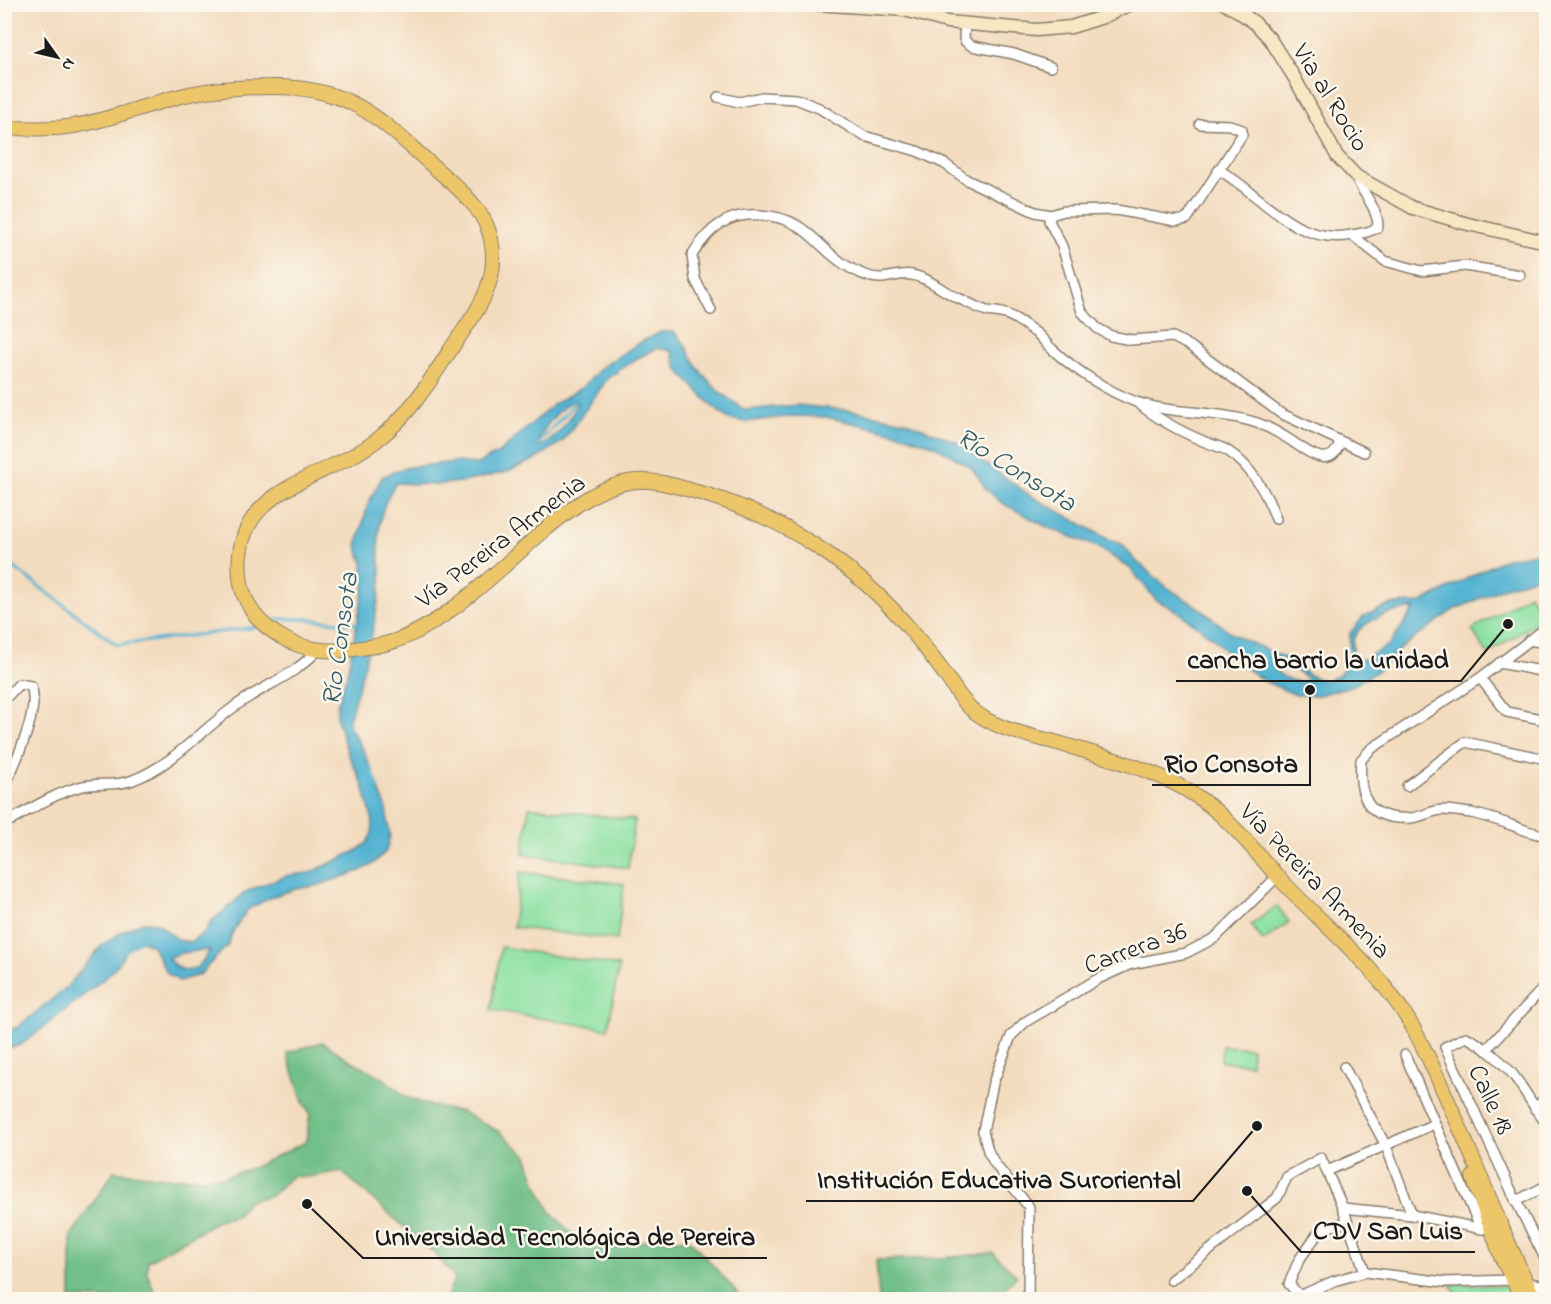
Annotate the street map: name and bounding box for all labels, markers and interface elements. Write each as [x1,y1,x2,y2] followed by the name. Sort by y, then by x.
[27,27,87,87] north arrow
[1281,36,1378,160] street label: Via al Rocio
[55,53,81,76] text: N
[948,419,1083,523] water label: Río Consota
[408,466,595,620] street label: Vía Pereira Armenia
[313,570,370,709] water label: Río Consota
[1176,636,1461,681] callout: cancha barrio la unidad
[1187,642,1450,681] text: cancha barrio la unidad
[1152,740,1310,785] callout: Rio Consota
[1164,746,1298,785] text: Rio Consota
[1229,795,1398,969] street label: Vía Pereira Armenia
[1079,914,1193,986] street label: Carrera 36
[1457,1059,1522,1142] street label: Calle 18
[806,1156,1193,1201] callout: Institución Educativa Suroriental
[817,1162,1181,1201] text: Institución Educativa Suroriental
[1301,1207,1475,1252] callout: CDV San Luis
[363,1213,767,1258] callout: Universidad Tecnológica de Pereira
[1313,1213,1463,1252] text: CDV San Luis
[375,1219,755,1259] text: Universidad Tecnológica de Pereira

